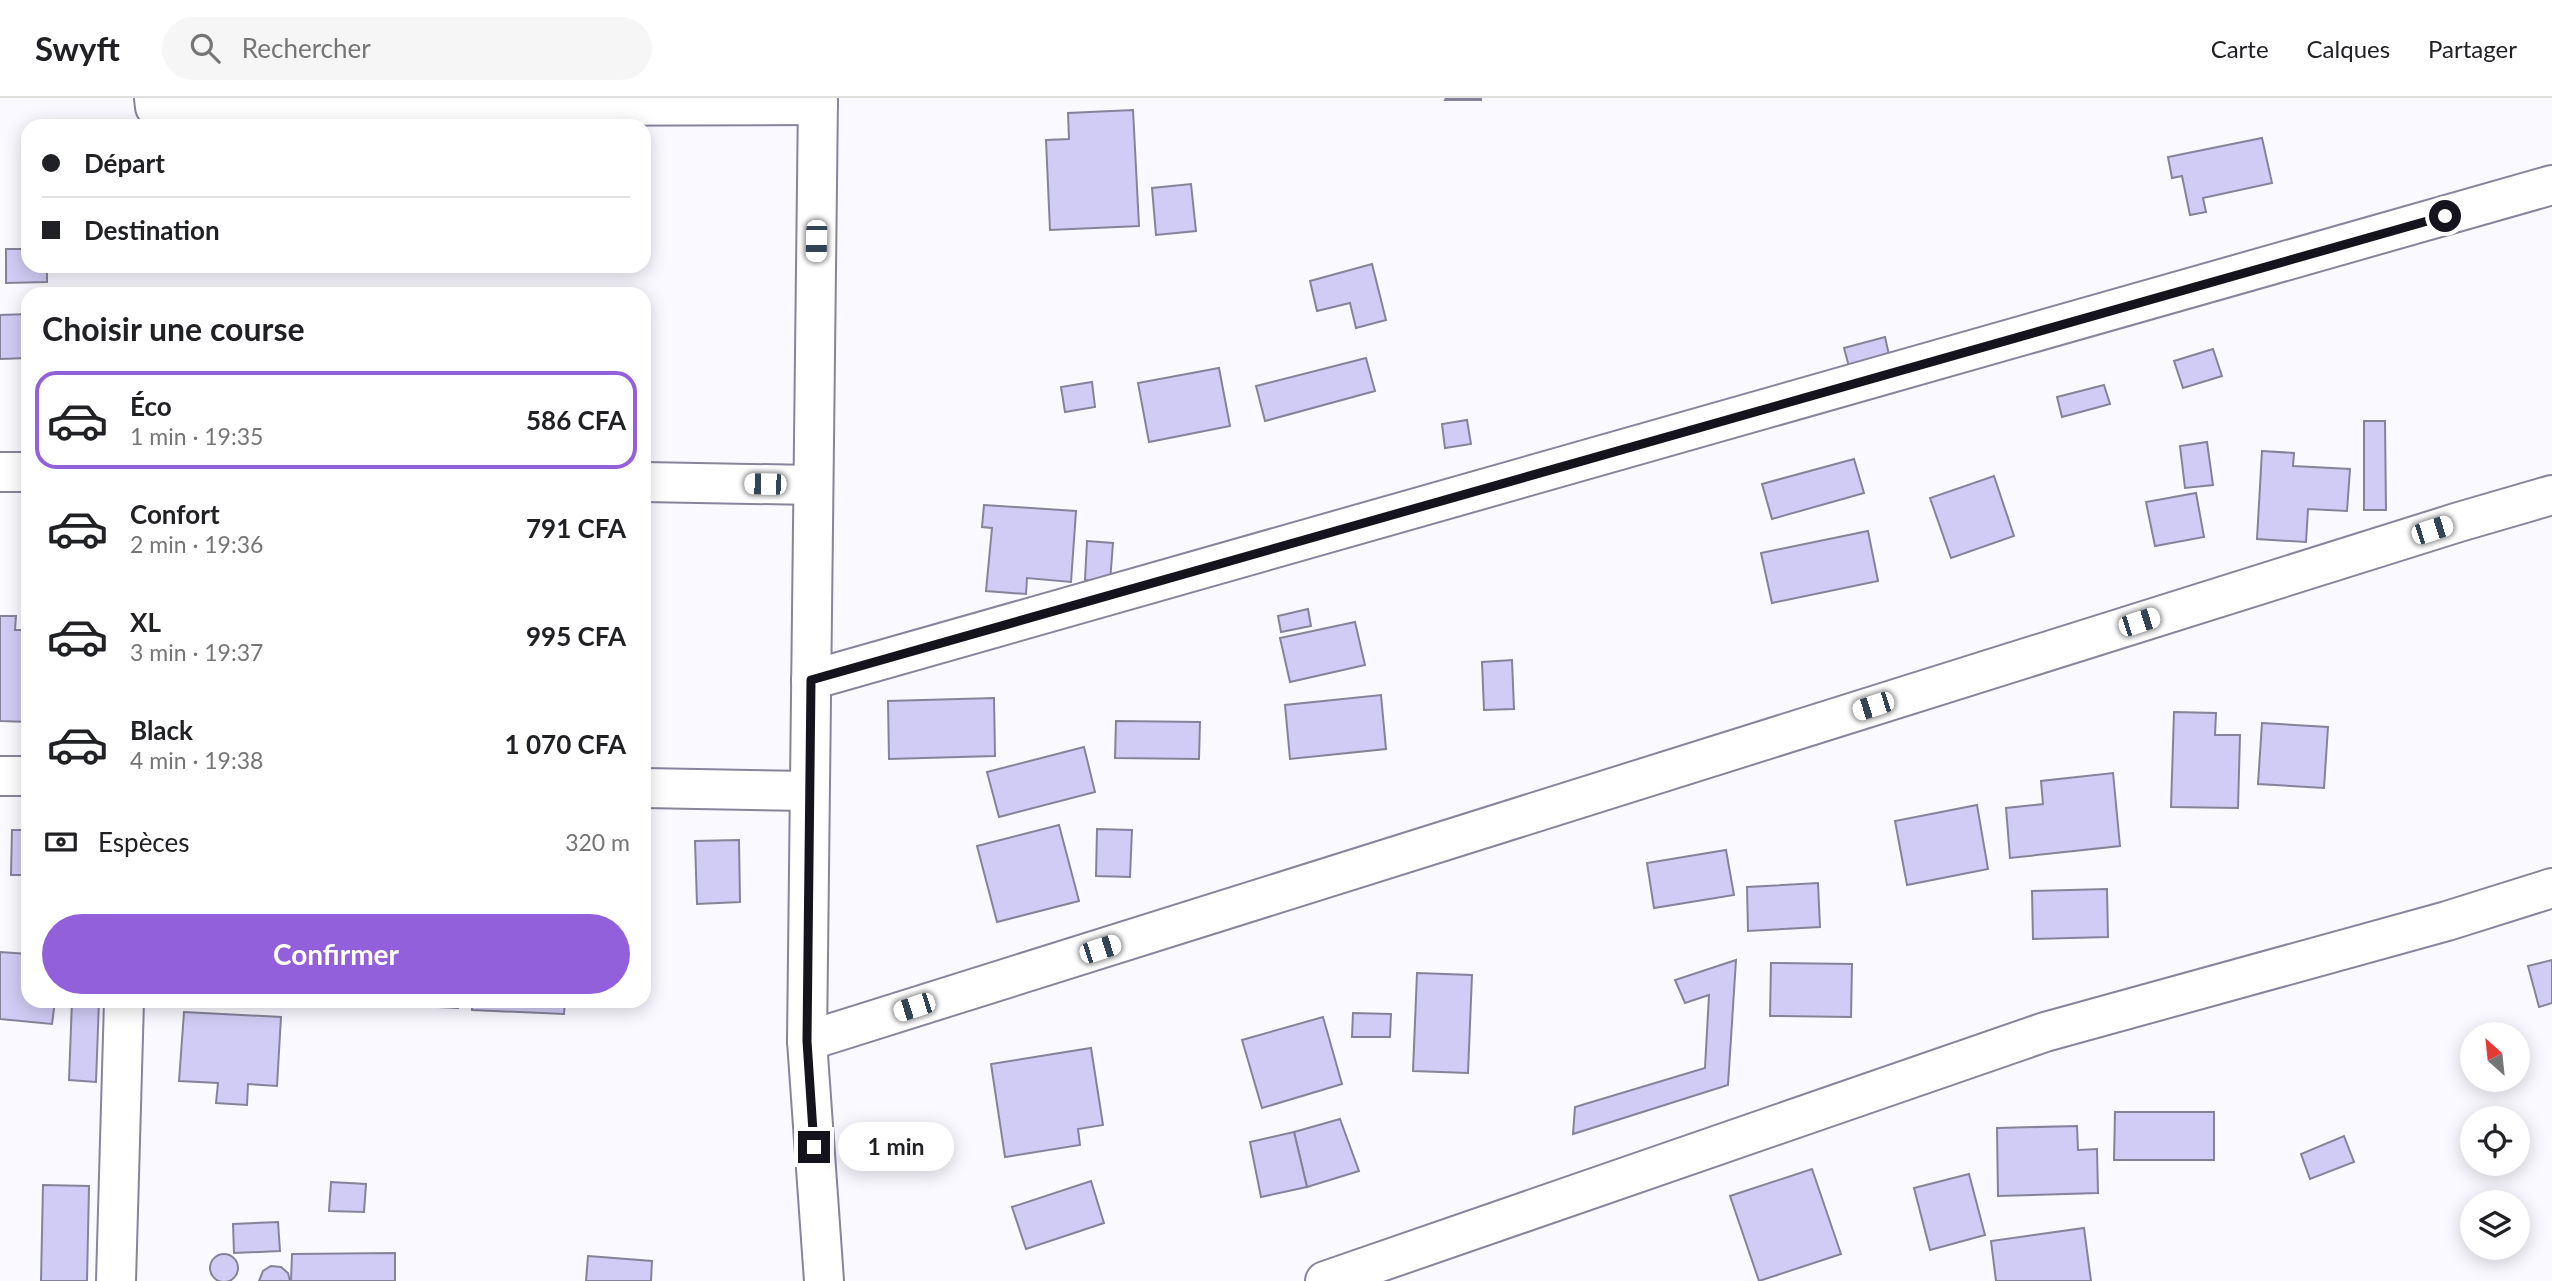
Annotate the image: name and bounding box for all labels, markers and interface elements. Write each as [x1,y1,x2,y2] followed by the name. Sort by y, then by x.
[162,17,652,80] search box
[35,28,120,68] text: Swyft
[186,29,224,67] icon: search
[242,32,371,64] text: Rechercher
[2211,34,2269,63] text: Carte
[2307,34,2390,63] text: Calques
[2428,34,2517,63] text: Partager
[84,147,165,179] text: Départ
[2429,200,2461,232] route start
[84,214,220,246] text: Destination
[806,220,827,262] car
[42,309,305,348] text: Choisir une course
[46,389,109,452] icon: car
[130,390,172,422] text: Éco
[526,404,626,436] text: 586 CFA
[130,422,263,450] text: 1 min · 19:35
[744,473,787,495] car
[46,497,109,560] icon: car
[130,498,220,530] text: Confort
[526,512,626,544] text: 791 CFA
[2409,514,2456,546] car
[130,530,263,558] text: 2 min · 19:36
[46,605,109,668] icon: car
[130,606,161,638] text: XL
[2116,606,2163,638] car
[526,620,626,652] text: 995 CFA
[130,638,263,666] text: 3 min · 19:37
[1850,690,1897,722] car
[46,713,109,776] icon: car
[130,714,193,746] text: Black
[505,728,626,760] text: 1 070 CFA
[130,746,263,774] text: 4 min · 19:38
[42,823,80,861] icon: cash
[98,826,190,858] text: Espèces
[565,828,630,856] text: 320 m
[42,914,630,994] button: Confirmer
[1077,933,1124,965] car
[891,991,938,1023] car
[2460,1022,2530,1092] north arrow
[2460,1022,2530,1260] map controls
[2460,1106,2530,1176] button: locate
[838,1122,954,1172] callout: 1 min
[798,1131,830,1163] route end
[867,1132,925,1160] text: 1 min
[2460,1190,2530,1260] button: layers

